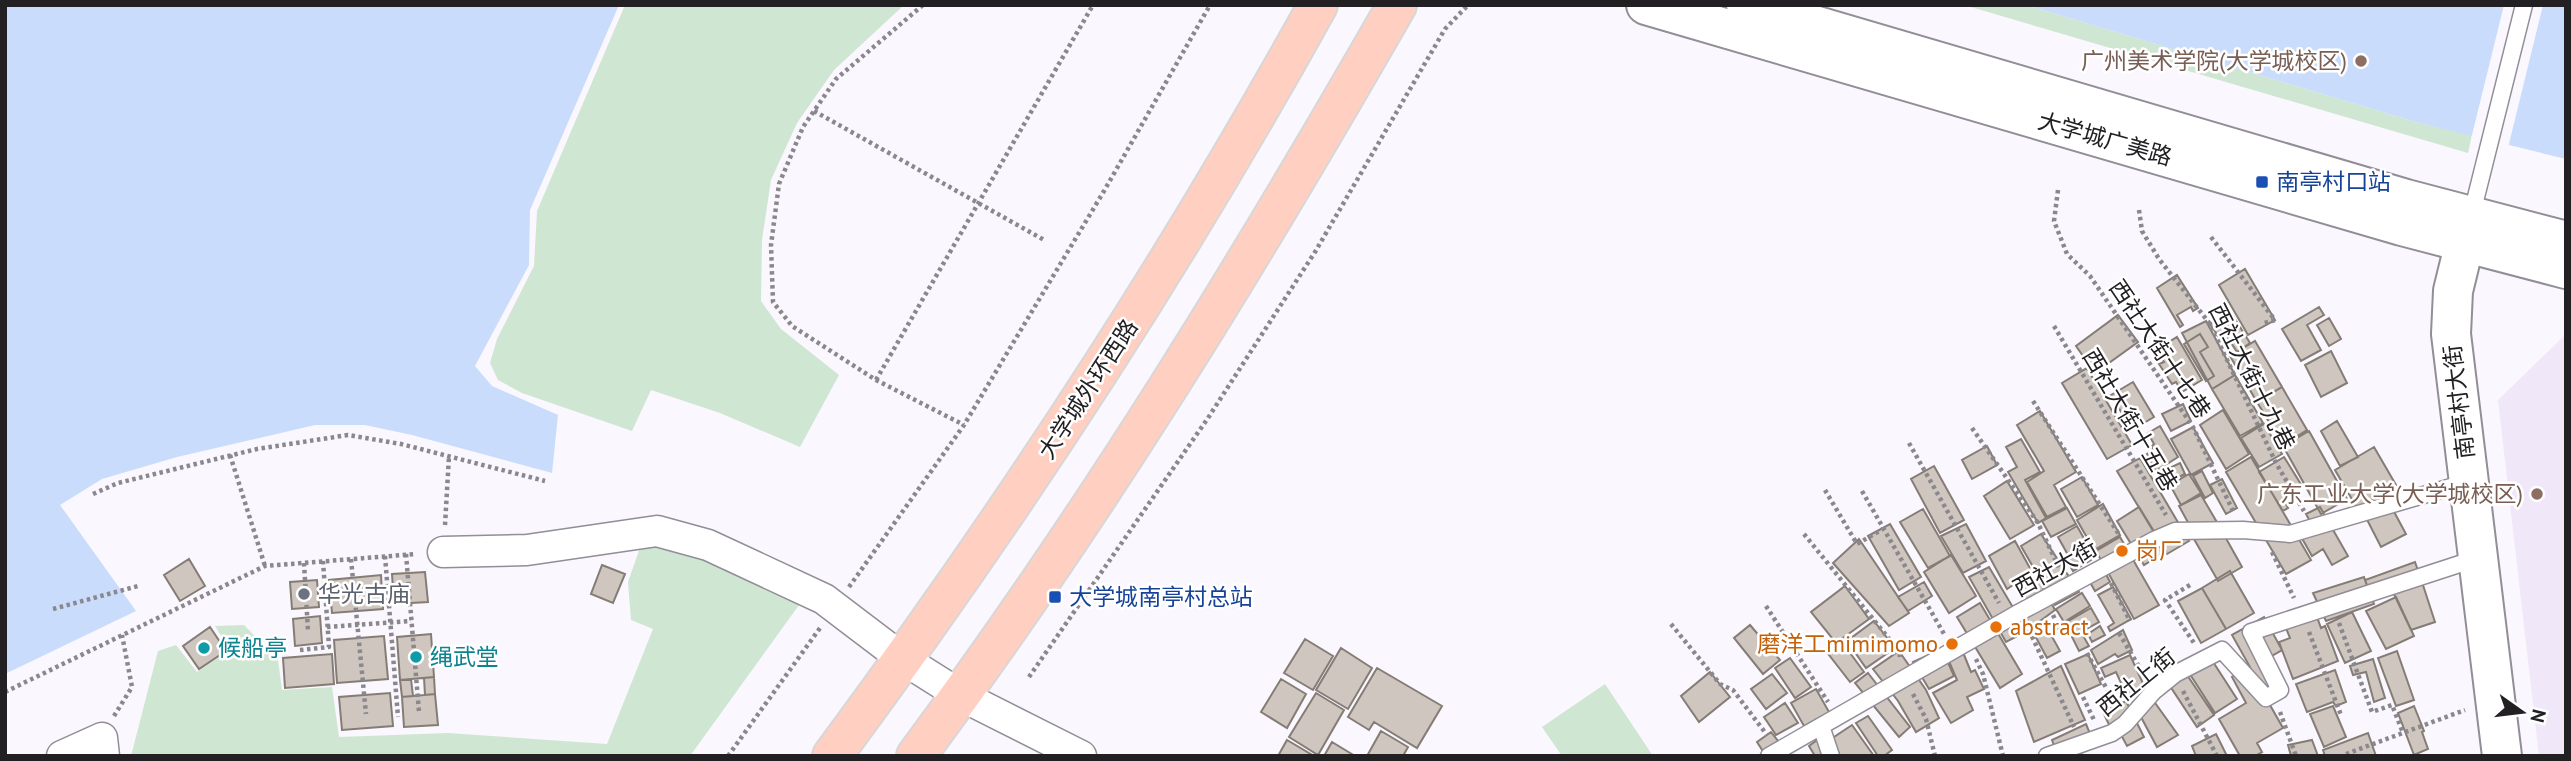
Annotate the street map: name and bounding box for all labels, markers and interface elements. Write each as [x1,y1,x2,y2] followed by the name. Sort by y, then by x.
[2081,46,2347,75] place label: 广州美术学院(大学城校区)
[2353,53,2369,69] marker: 广州美术学院(大学城校区)
[2035,106,2175,171] street label: 大学城广美路
[2276,167,2391,196] place label: 南亭村口站
[2254,174,2270,190] marker: 南亭村口站
[2103,274,2217,424] street label: 西社大街十七巷
[2203,298,2302,455] street label: 西社大街十九巷
[1032,313,1144,464] street label: 大学城外环西路
[2077,343,2184,496] street label: 西社大街十五巷
[2437,343,2480,461] street label: 南亭村大街
[2257,479,2523,508] place label: 广东工业大学(大学城校区)
[2529,486,2545,502] marker: 广东工业大学(大学城校区)
[2007,533,2102,603] street label: 西社大街
[2136,536,2182,565] place label: 岗厂
[2114,543,2130,559] marker: 岗厂
[318,579,410,608] place label: 华光古庙
[1069,582,1253,611] place label: 大学城南亭村总站
[296,586,312,602] marker: 华光古庙
[1047,589,1063,605] marker: 大学城南亭村总站
[2010,612,2089,641] place label: abstract
[1988,619,2004,635] marker: abstract
[1757,629,1938,658] place label: 磨洋工mimimomo
[218,633,287,662] place label: 候船亭
[1944,636,1960,652] marker: 磨洋工mimimomo
[196,640,212,656] marker: 候船亭
[2091,641,2181,722] street label: 西社上街
[430,642,499,671] place label: 绳武堂
[408,649,424,665] marker: 绳武堂
[2487,677,2557,747] north arrow
[2525,707,2552,725] text: N

